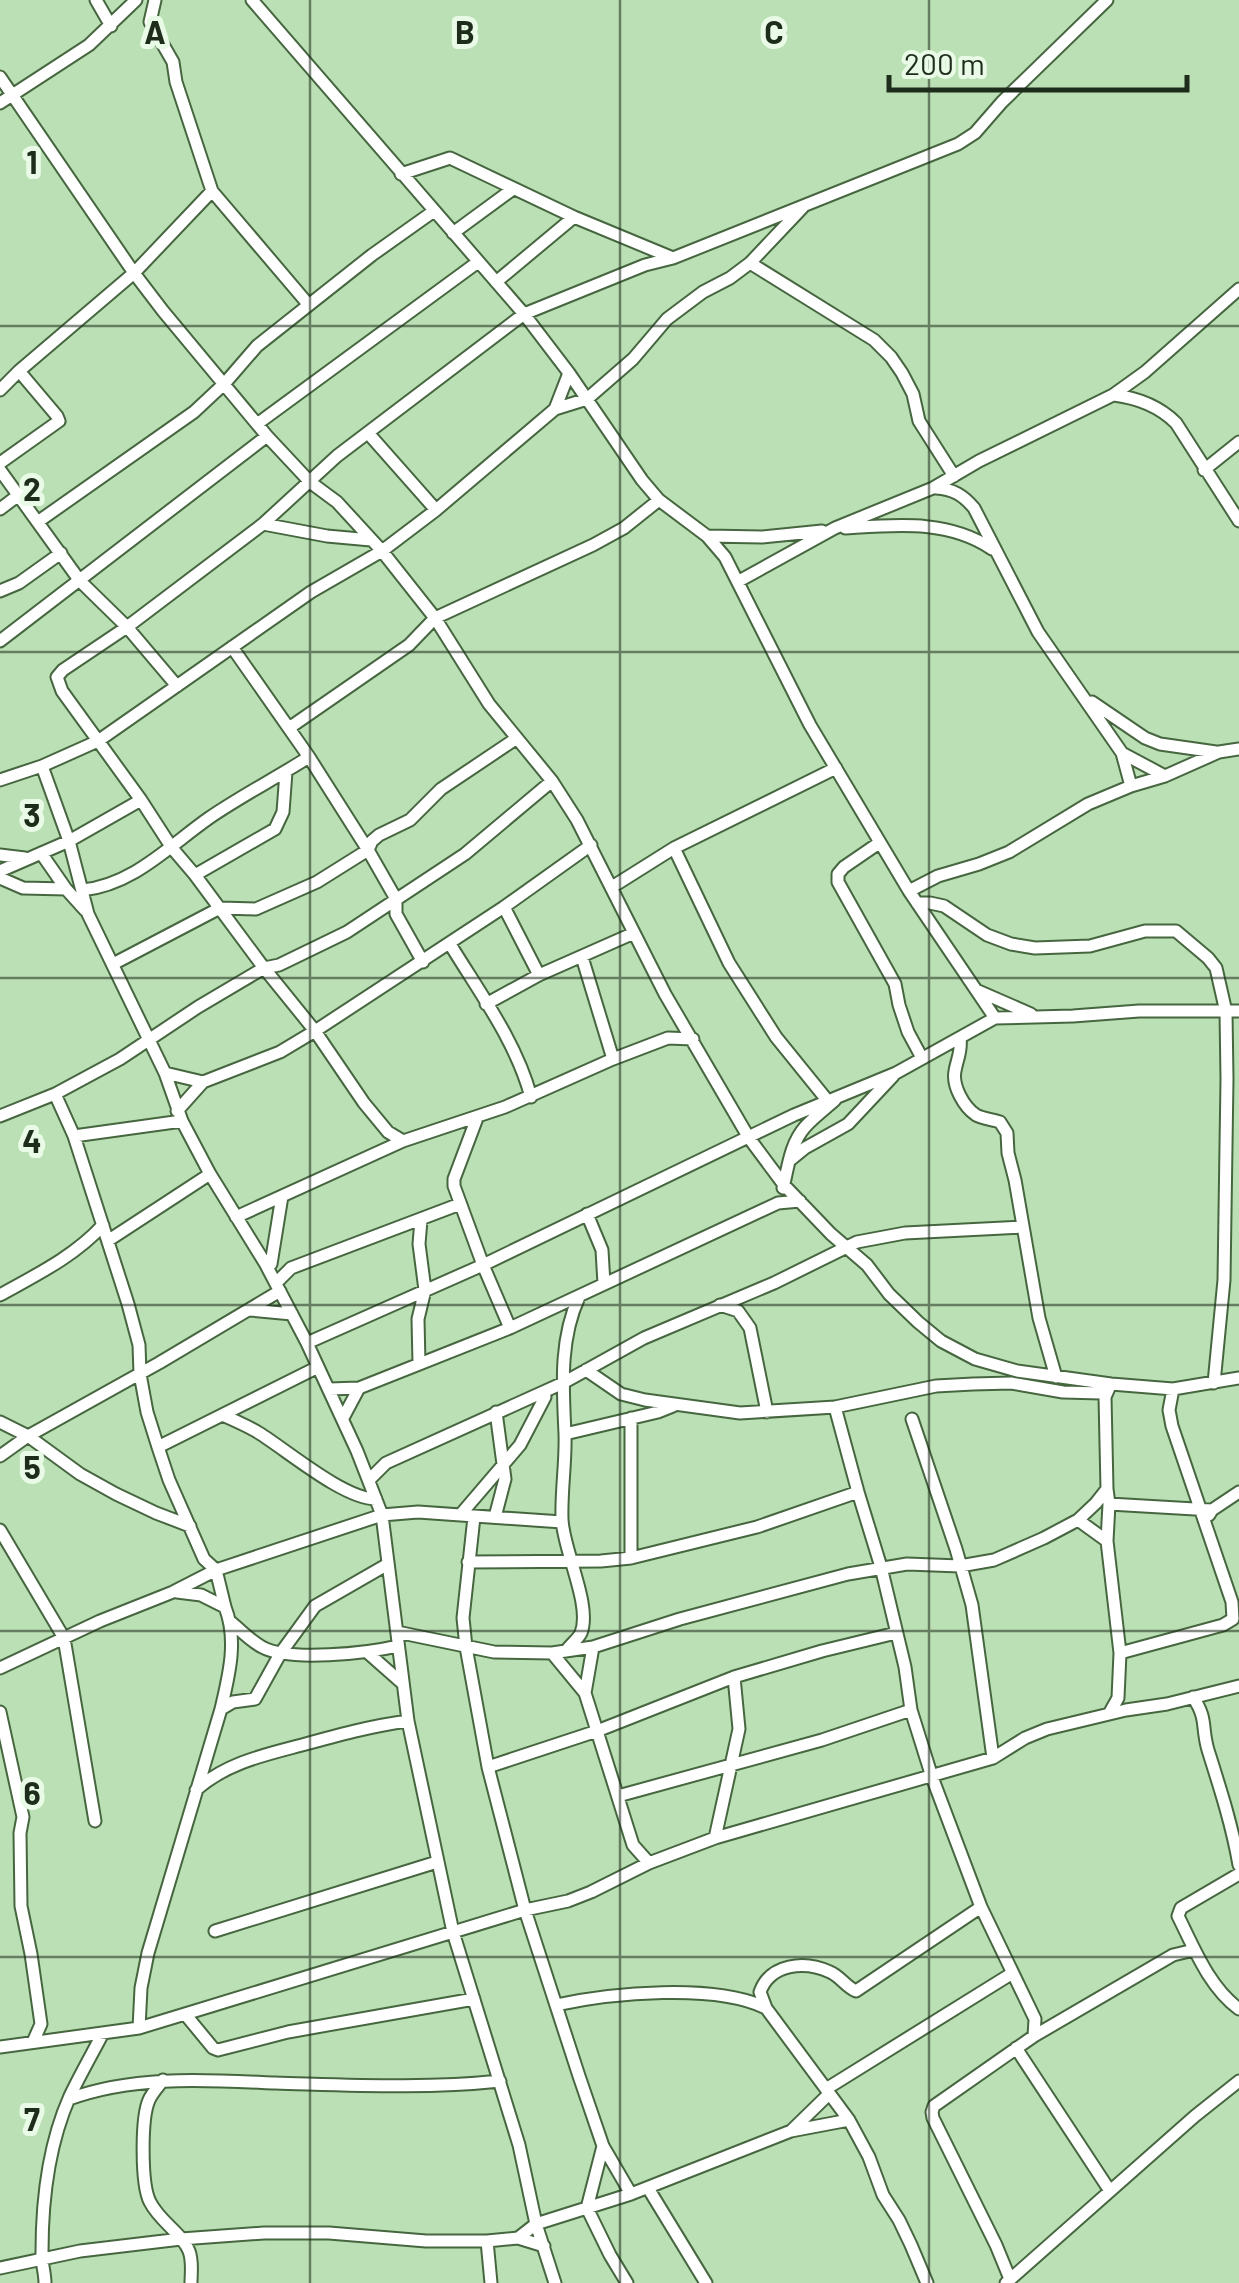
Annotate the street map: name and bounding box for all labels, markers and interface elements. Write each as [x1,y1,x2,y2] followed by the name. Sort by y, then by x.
[144,12,166,50] text: A
[455,12,475,50] text: B
[764,12,784,50] text: C
[889,30,1186,92] scale bar
[904,45,985,81] text: 200 m
[26,142,38,180] text: 1
[23,469,41,507] text: 2
[23,795,41,833] text: 3
[22,1121,42,1159] text: 4
[23,1447,41,1485] text: 5
[23,1773,41,1811] text: 6
[24,2099,40,2137] text: 7

